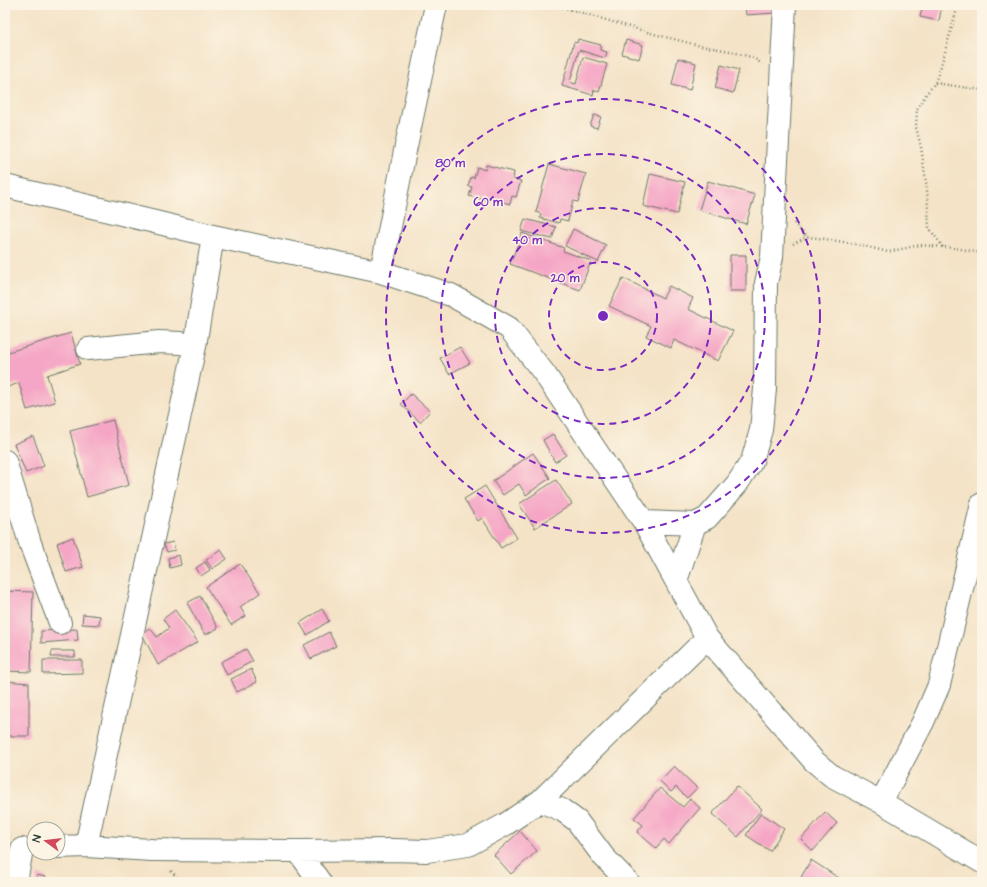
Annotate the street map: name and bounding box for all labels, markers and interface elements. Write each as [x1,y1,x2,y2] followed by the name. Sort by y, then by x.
[435,155,465,172] text: 80 m
[473,194,503,211] text: 60 m
[512,232,543,249] text: 40 m
[550,270,580,287] text: 20 m
[596,309,610,323] centre of rings
[26,821,66,861] north arrow
[29,833,45,844] text: N

